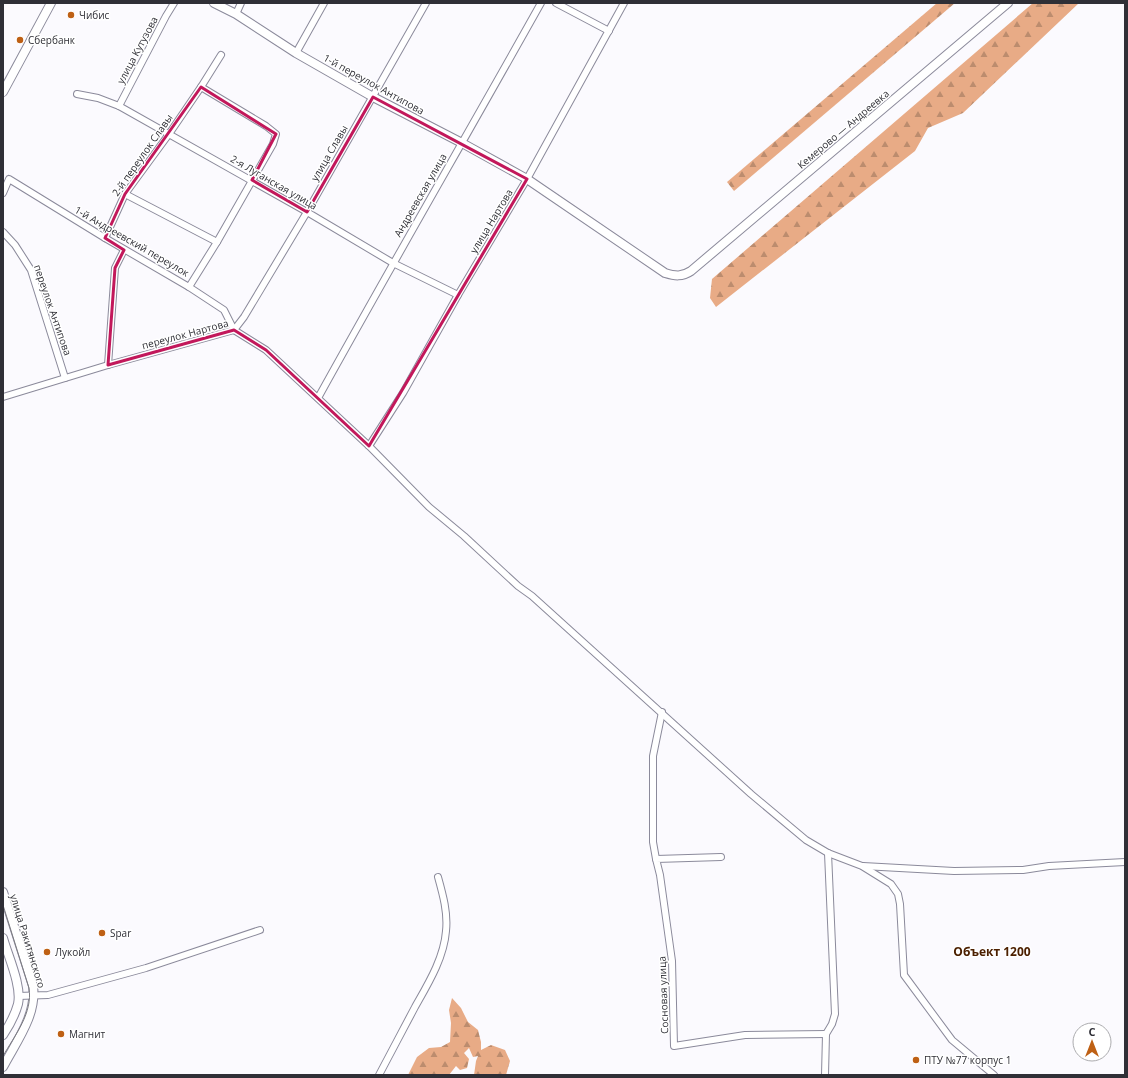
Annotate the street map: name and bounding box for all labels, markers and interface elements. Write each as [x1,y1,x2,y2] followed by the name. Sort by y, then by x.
[79,8,110,22] place label: Чибис
[66,10,76,20] marker: Чибис
[113,14,161,86] street label: улица Кутузова
[28,33,76,47] place label: Сбербанк
[15,35,25,45] marker: Сбербанк
[321,50,427,118] street label: 1-й переулок Антипова
[794,86,892,172] street label: Кемерово — Андреевка
[108,111,176,199] street label: 2-й переулок Славы
[307,122,351,184] street label: улица Славы
[228,151,320,213] street label: 2-я Луганская улица
[390,151,450,239] street label: Андреевская улица
[466,186,516,256] street label: улица Нартова
[72,202,193,280] street label: 1-й Андреевский переулок
[31,263,75,357] street label: переулок Антипова
[140,316,230,352] street label: переулок Нартова
[7,892,49,990] street label: улица Ракитянского
[110,926,131,940] place label: Spar
[97,928,107,938] marker: Spar
[953,943,1031,960] district label: Объект 1200
[55,945,90,959] place label: Лукойл
[42,947,52,957] marker: Лукойл
[655,956,671,1034] street label: Сосновая улица
[1072,1022,1112,1062] north arrow
[1088,1024,1096,1039] text: С
[69,1027,106,1041] place label: Магнит
[56,1029,66,1039] marker: Магнит
[924,1053,1011,1067] place label: ПТУ №77 корпус 1
[911,1055,921,1065] marker: ПТУ №77 корпус 1

